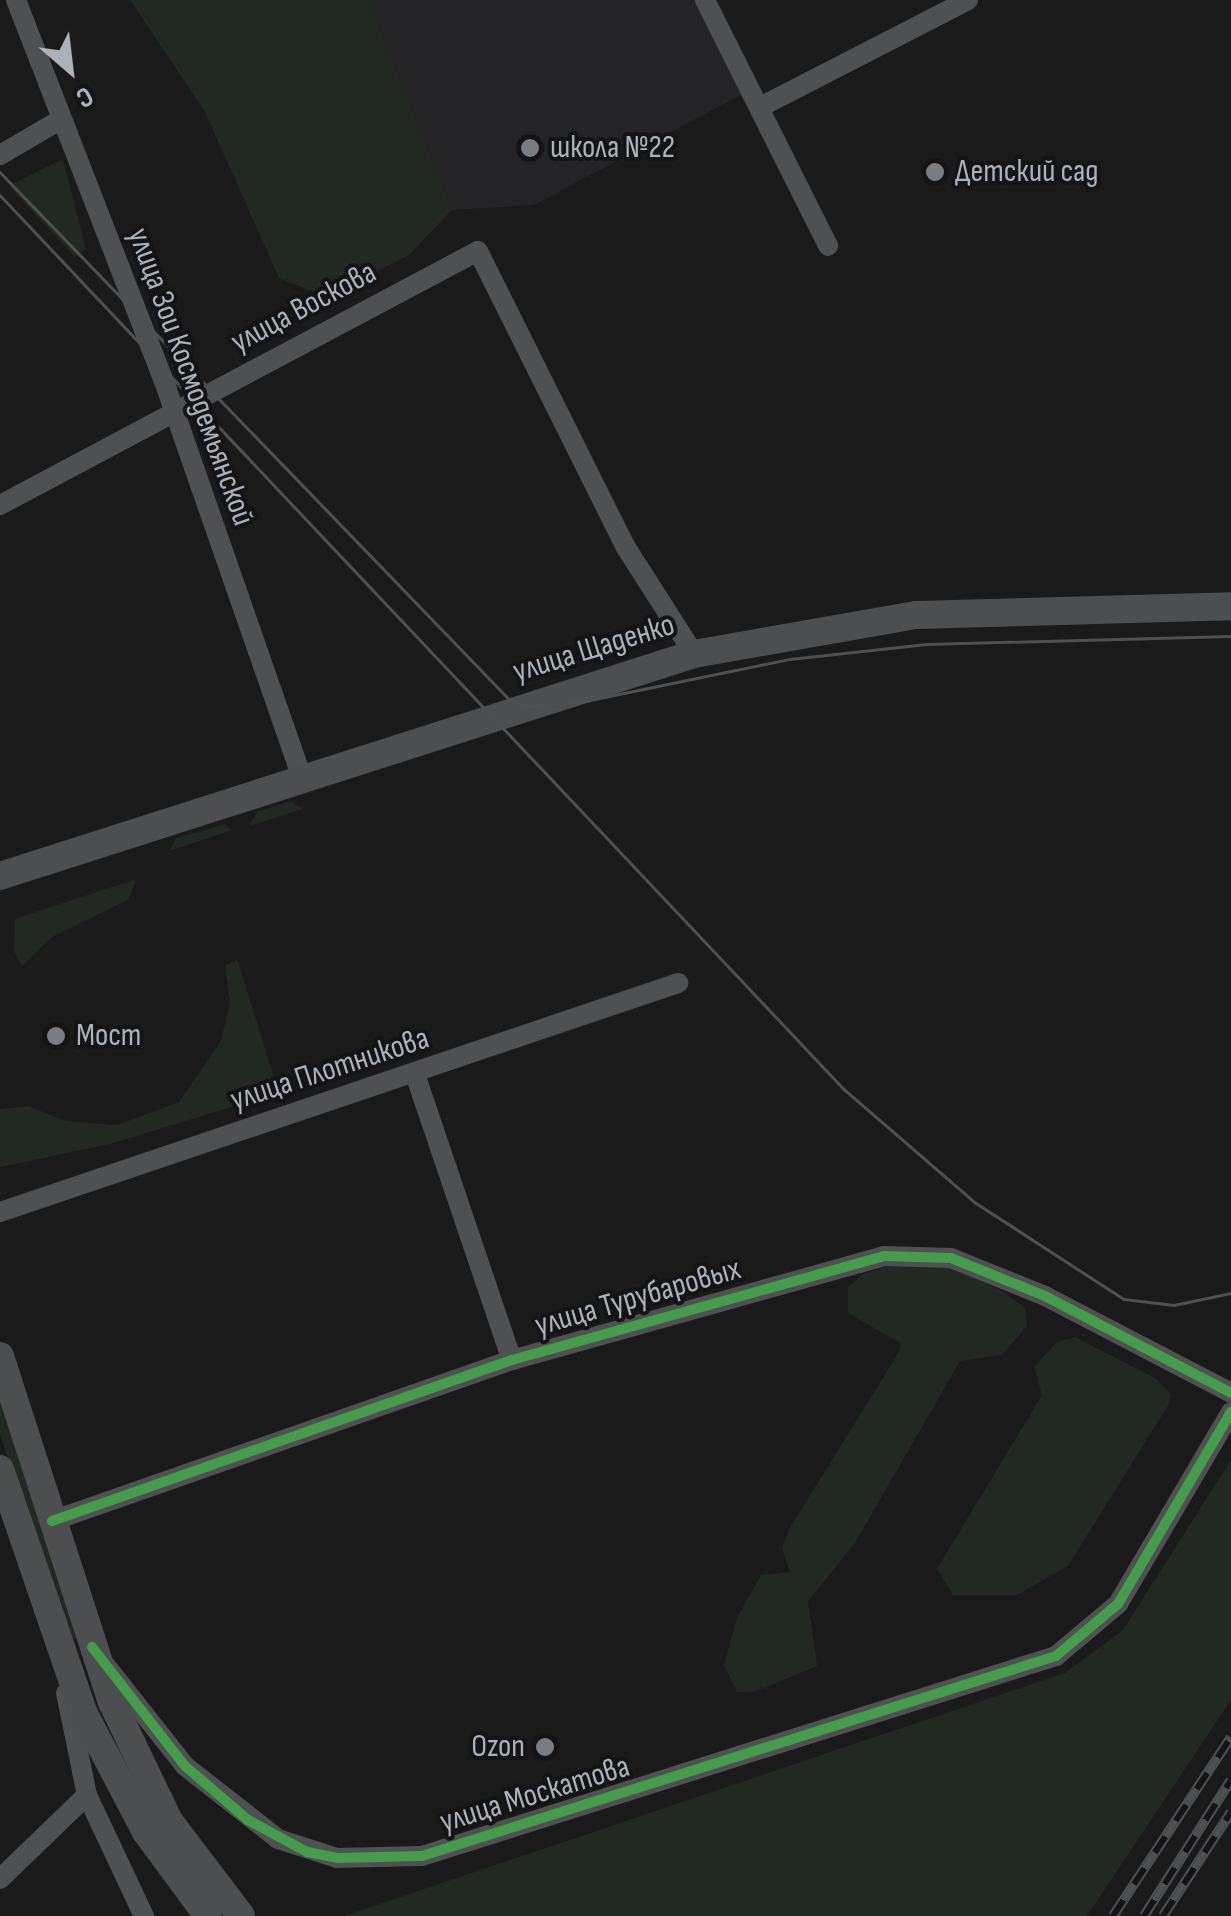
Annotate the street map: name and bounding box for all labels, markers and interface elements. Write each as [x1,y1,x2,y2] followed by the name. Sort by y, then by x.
[20,20,120,120] north arrow
[70,79,98,115] text: С
[550,129,675,167] place label: школа №22
[519,137,541,159] marker: школа №22
[955,153,1098,191] place label: Детский сад
[924,161,946,183] marker: Детский сад
[118,223,262,531] street label: улица Зои Космодемьянской
[225,254,383,362] street label: улица Воскова
[509,606,679,692] street label: улица Щаденко
[76,1017,141,1055] place label: Мост
[226,1020,434,1120] street label: улица Плотникова
[45,1025,67,1047] marker: Мост
[531,1250,745,1346] street label: улица Турубаровых
[471,1728,525,1766] place label: Ozon
[534,1736,556,1758] marker: Ozon
[436,1748,634,1842] street label: улица Москатова

